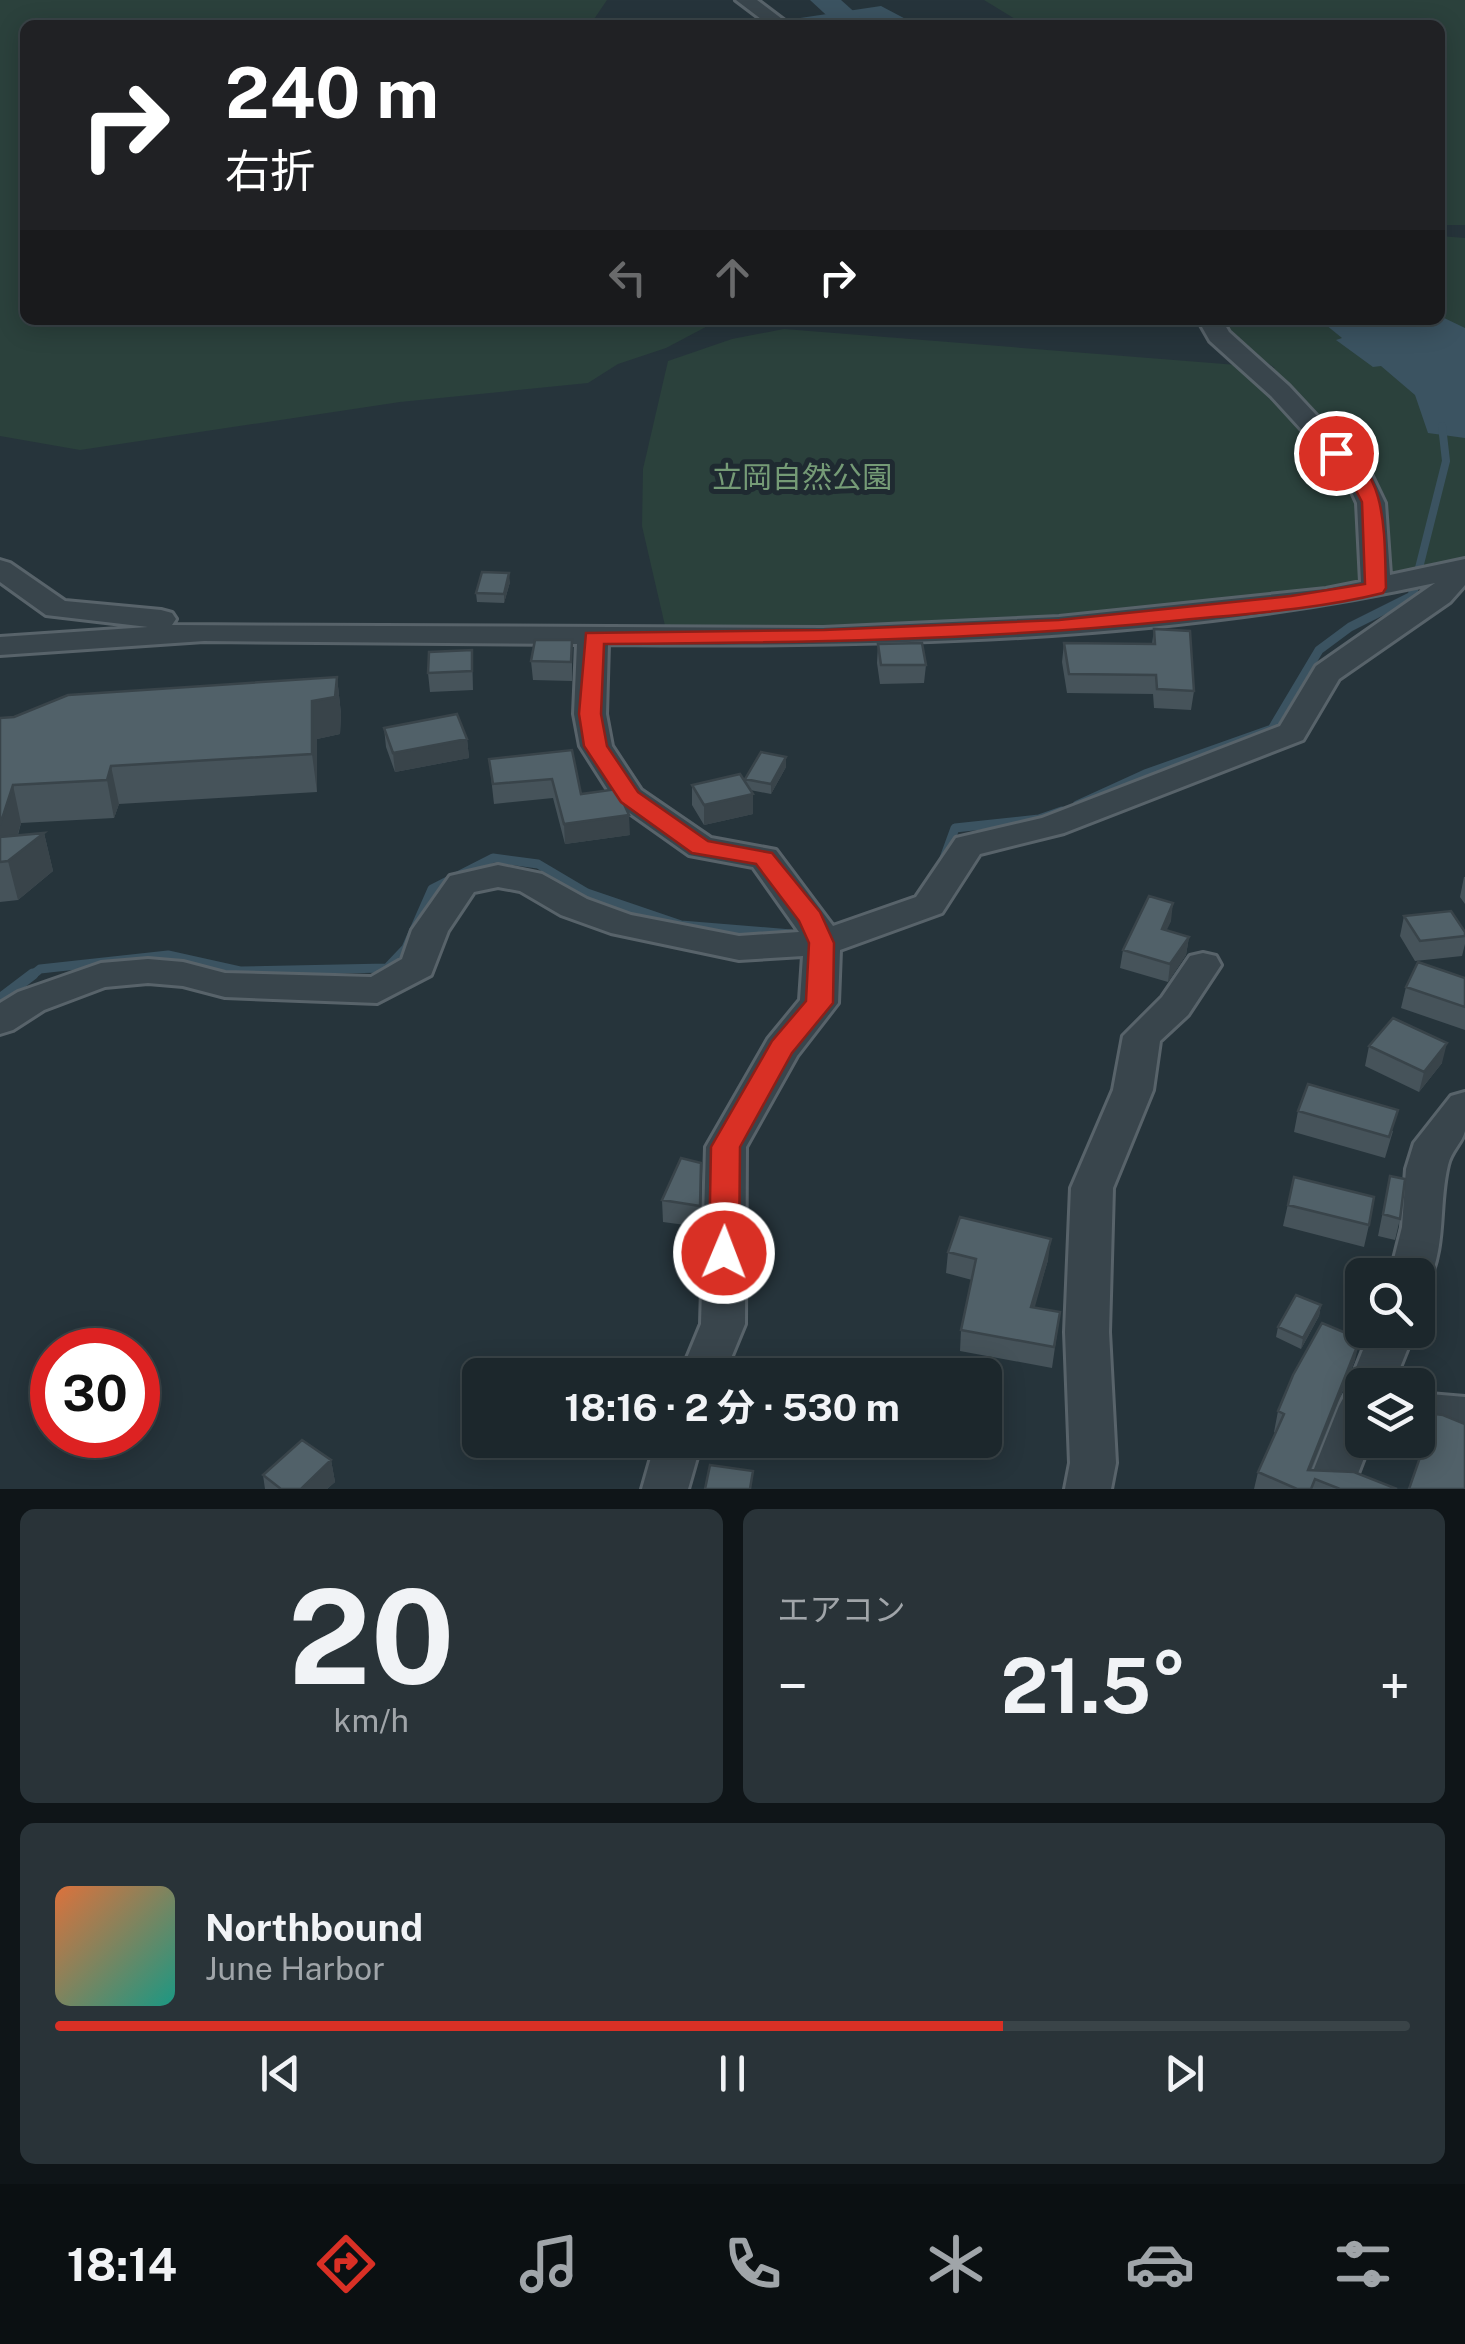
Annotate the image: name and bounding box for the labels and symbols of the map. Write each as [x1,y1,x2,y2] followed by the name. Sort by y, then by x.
[1294,411,1379,496] pin
[712,459,892,495] park label: 立岡自然公園
[672,1201,776,1305] position arrow
[30,1328,160,1458] speed limit sign: 30

